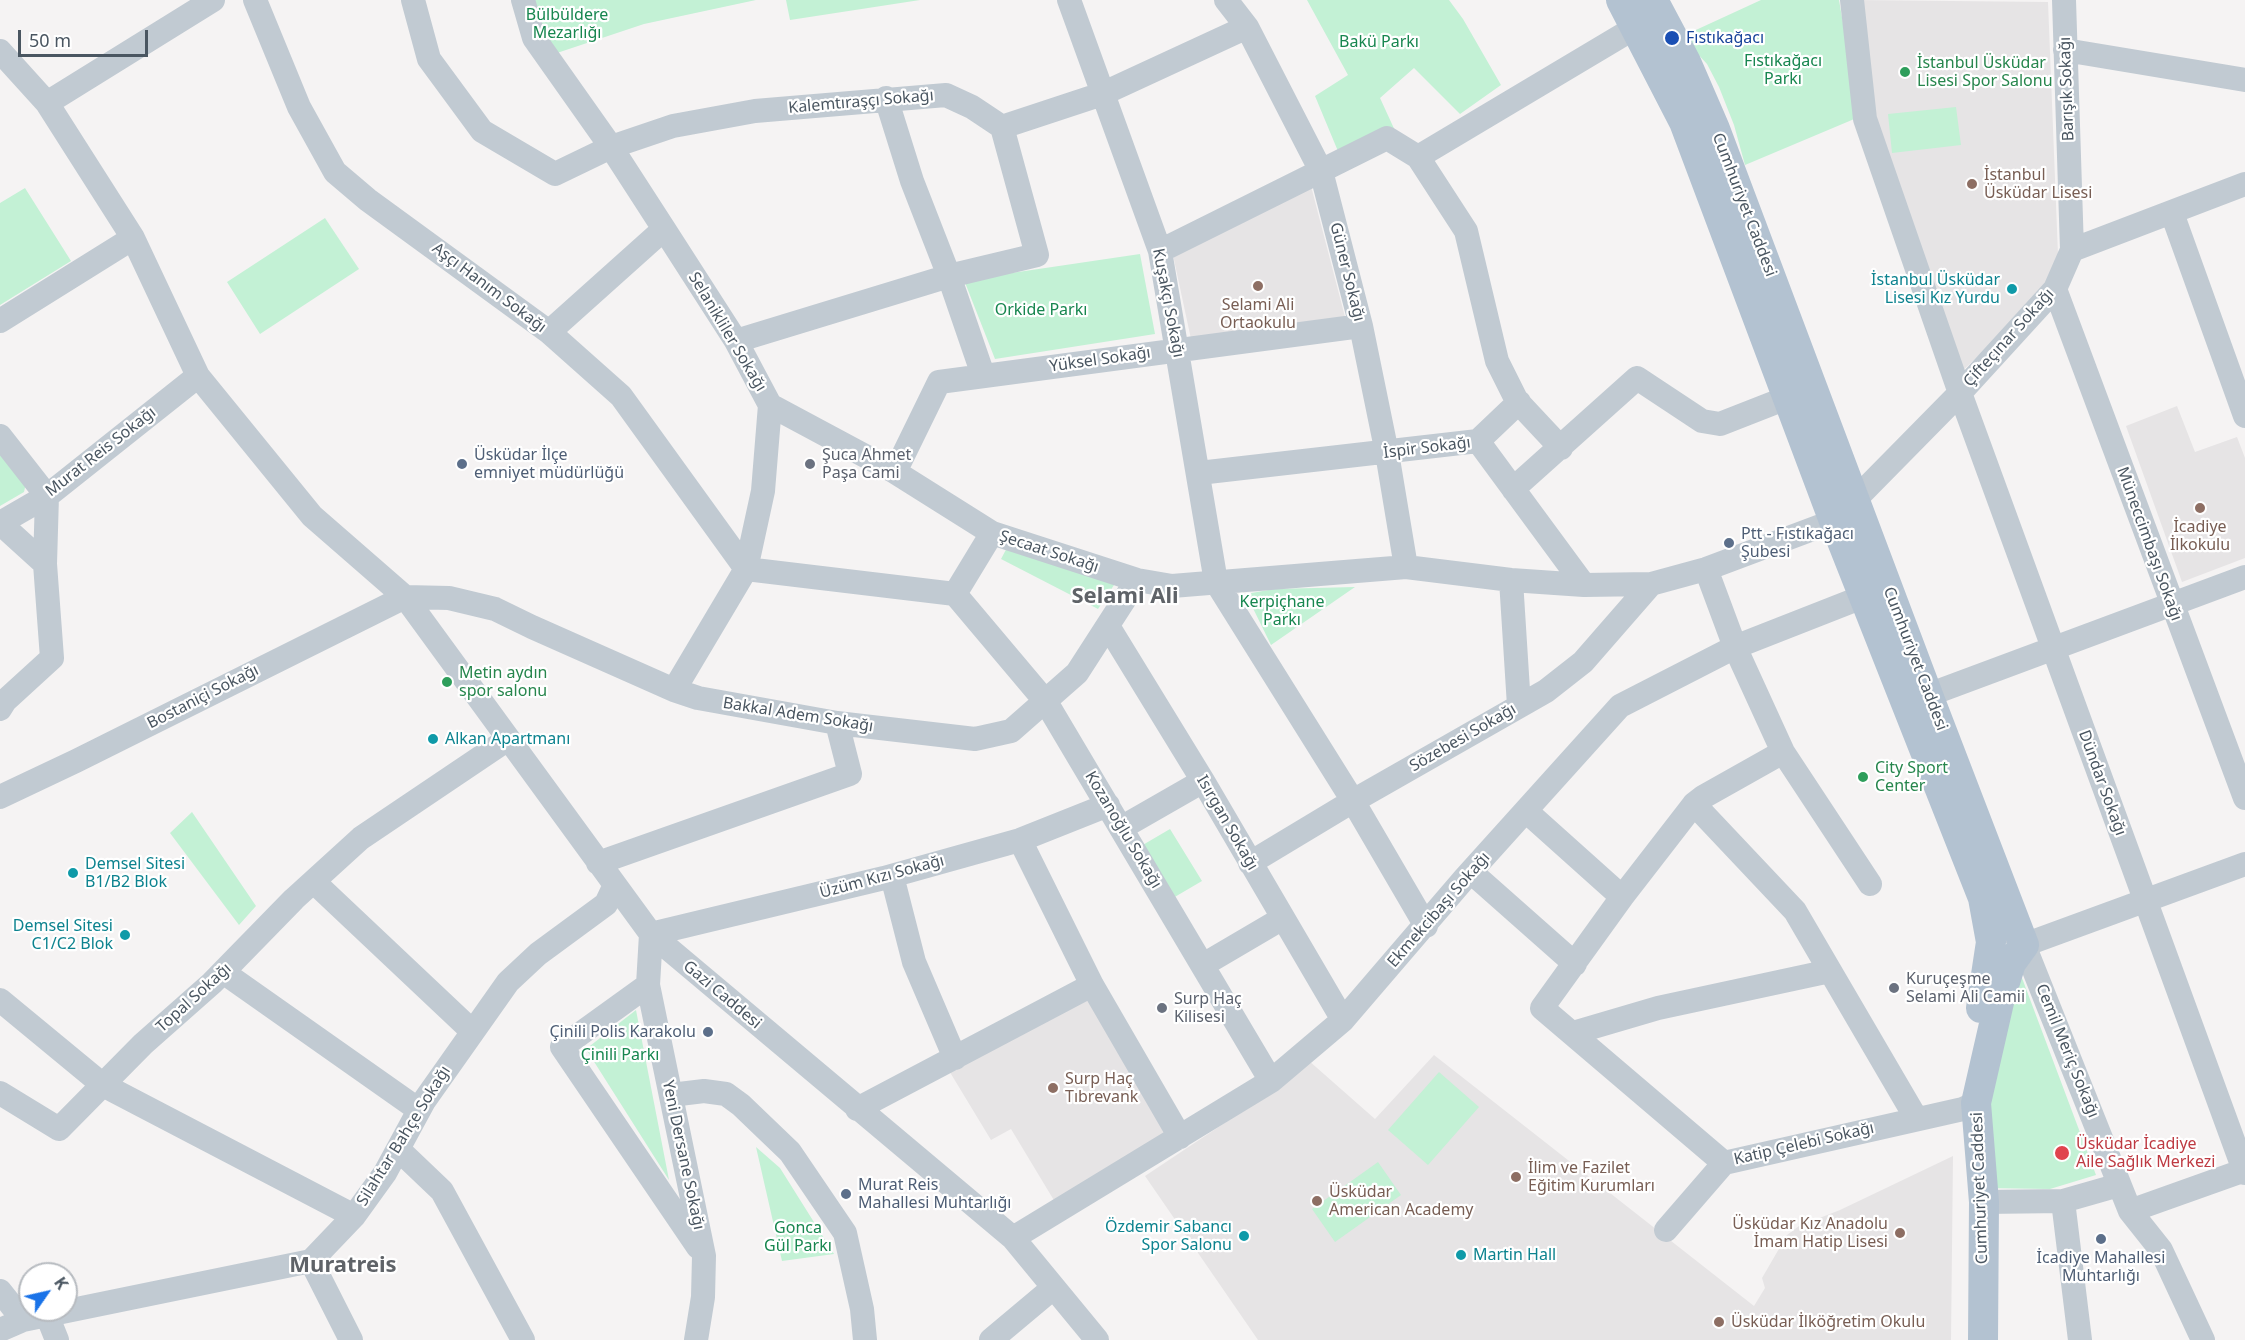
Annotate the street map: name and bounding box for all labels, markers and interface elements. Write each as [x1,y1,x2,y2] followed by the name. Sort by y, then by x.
[526,5,608,43] park label: Bülbüldere Mezarlığı
[21,18,152,56] scale bar
[29,28,71,52] text: 50 m
[1686,28,1764,48] place label: Fıstıkağacı
[1663,29,1681,47] marker: Fıstıkağacı
[1339,32,1419,52] park label: Bakü Parkı
[2056,36,2078,142] street label: Barışık Sokağı
[1744,51,1822,89] park label: Fıstıkağacı Parkı
[1917,53,2053,91] place label: İstanbul Üsküdar Lisesi Spor Salonu
[1898,65,1912,79] marker: İstanbul Üsküdar Lisesi Spor Salonu
[788,86,934,118] street label: Kalemtıraşçı Sokağı
[1708,131,1780,279] street label: Cumhuriyet Caddesi
[1984,165,2092,203] place label: İstanbul Üsküdar Lisesi
[1965,177,1979,191] marker: İstanbul Üsküdar Lisesi
[1325,221,1369,323] street label: Güner Sokağı
[428,239,550,337] street label: Aşçı Hanım Sokağı
[1148,247,1188,359] street label: Kuşakçı Sokağı
[684,269,770,395] street label: Selanikliler Sokağı
[1871,270,2000,308] place label: İstanbul Üsküdar Lisesi Kız Yurdu
[1251,279,1265,293] marker: Selami Ali Ortaokulu
[2005,282,2019,296] marker: İstanbul Üsküdar Lisesi Kız Yurdu
[1960,285,2058,391] street label: Çifteçınar Sokağı
[1220,295,1296,333] place label: Selami Ali Ortaokulu
[995,300,1087,320] park label: Orkide Parkı
[1048,343,1152,377] street label: Yüksel Sokağı
[42,403,160,501] street label: Murat Reis Sokağı
[1382,433,1472,463] street label: İspir Sokağı
[474,445,624,483] place label: Üsküdar İlçe emniyet müdürlüğü
[822,445,911,483] place label: Şuca Ahmet Paşa Cami
[455,457,469,471] marker: Üsküdar İlçe emniyet müdürlüğü
[803,457,817,471] marker: Şuca Ahmet Paşa Cami
[2112,464,2186,624] street label: Müneccimbaşı Sokağı
[2193,501,2207,515] marker: İcadiye İlkokulu
[2170,517,2230,555] place label: İcadiye İlkokulu
[1741,524,1854,562] place label: Ptt - Fıstıkağacı Şubesi
[997,527,1101,577] street label: Şecaat Sokağı
[1722,536,1736,550] marker: Ptt - Fıstıkağacı Şubesi
[1071,584,1179,610] district label: Selami Ali
[1879,585,1951,733] street label: Cumhuriyet Caddesi
[1240,592,1324,630] park label: Kerpiçhane Parkı
[144,661,262,733] street label: Bostaniçi Sokağı
[459,663,547,701] place label: Metin aydın spor salonu
[440,675,454,689] marker: Metin aydın spor salonu
[721,694,875,736] street label: Bakkal Adem Sokağı
[1406,700,1520,776] street label: Sözebesi Sokağı
[2074,728,2130,838] street label: Dündar Sokağı
[445,729,570,749] place label: Alkan Apartmanı
[426,732,440,746] marker: Alkan Apartmanı
[1875,758,1948,796] place label: City Sport Center
[1080,768,1166,892] street label: Kozanoğlu Sokağı
[1856,770,1870,784] marker: City Sport Center
[1192,772,1262,874] street label: Isırgan Sokağı
[1384,848,1494,972] street label: Ekmekcibaşı Sokağı
[818,851,946,903] street label: Üzüm Kızı Sokağı
[85,854,185,892] place label: Demsel Sitesi B1/B2 Blok
[66,866,80,880] marker: Demsel Sitesi B1/B2 Blok
[13,916,113,954] place label: Demsel Sitesi C1/C2 Blok
[118,928,132,942] marker: Demsel Sitesi C1/C2 Blok
[679,957,765,1033] street label: Gazi Caddesi
[152,959,236,1037] street label: Topal Sokağı
[1906,969,2025,1007] place label: Kuruçeşme Selami Ali Camii
[1887,981,1901,995] marker: Kuruçeşme Selami Ali Camii
[2031,981,2103,1121] street label: Cemil Meriç Sokağı
[1174,989,1242,1027] place label: Surp Haç Kilisesi
[1155,1001,1169,1015] marker: Surp Haç Kilisesi
[550,1022,696,1042] place label: Çinili Polis Karakolu
[701,1025,715,1039] marker: Çinili Polis Karakolu
[581,1045,659,1065] park label: Çinili Parkı
[353,1062,455,1210] street label: Silahtar Bahçe Sokağı
[1065,1069,1138,1107] place label: Surp Haç Tıbrevank
[658,1078,708,1232] street label: Yeni Dersane Sokağı
[1046,1081,1060,1095] marker: Surp Haç Tıbrevank
[1968,1112,1992,1264] street label: Cumhuriyet Caddesi
[1732,1119,1876,1169] street label: Katip Çelebi Sokağı
[2076,1134,2215,1172] place label: Üsküdar İcadiye Aile Sağlık Merkezi
[2053,1144,2071,1162] marker: Üsküdar İcadiye Aile Sağlık Merkezi
[1528,1158,1655,1196] place label: İlim ve Fazilet Eğitim Kurumları
[1509,1170,1523,1184] marker: İlim ve Fazilet Eğitim Kurumları
[858,1175,1011,1213] place label: Murat Reis Mahallesi Muhtarlığı
[1329,1182,1474,1220] place label: Üsküdar American Academy
[839,1187,853,1201] marker: Murat Reis Mahallesi Muhtarlığı
[1310,1194,1324,1208] marker: Üsküdar American Academy
[1732,1214,1888,1252] place label: Üsküdar Kız Anadolu İmam Hatip Lisesi
[1105,1217,1232,1255] place label: Özdemir Sabancı Spor Salonu
[764,1218,832,1256] park label: Gonca Gül Parkı
[1893,1226,1907,1240] marker: Üsküdar Kız Anadolu İmam Hatip Lisesi
[1237,1229,1251,1243] marker: Özdemir Sabancı Spor Salonu
[2094,1232,2108,1246] marker: İcadiye Mahallesi Muhtarlığı
[1473,1245,1556,1265] place label: Martin Hall
[1454,1248,1468,1262] marker: Martin Hall
[2037,1248,2165,1286] place label: İcadiye Mahallesi Muhtarlığı
[289,1253,397,1279] district label: Muratreis
[18,1262,78,1322] north arrow
[49,1272,73,1294] text: K
[1731,1312,1925,1332] place label: Üsküdar İlköğretim Okulu
[1712,1315,1726,1329] marker: Üsküdar İlköğretim Okulu

